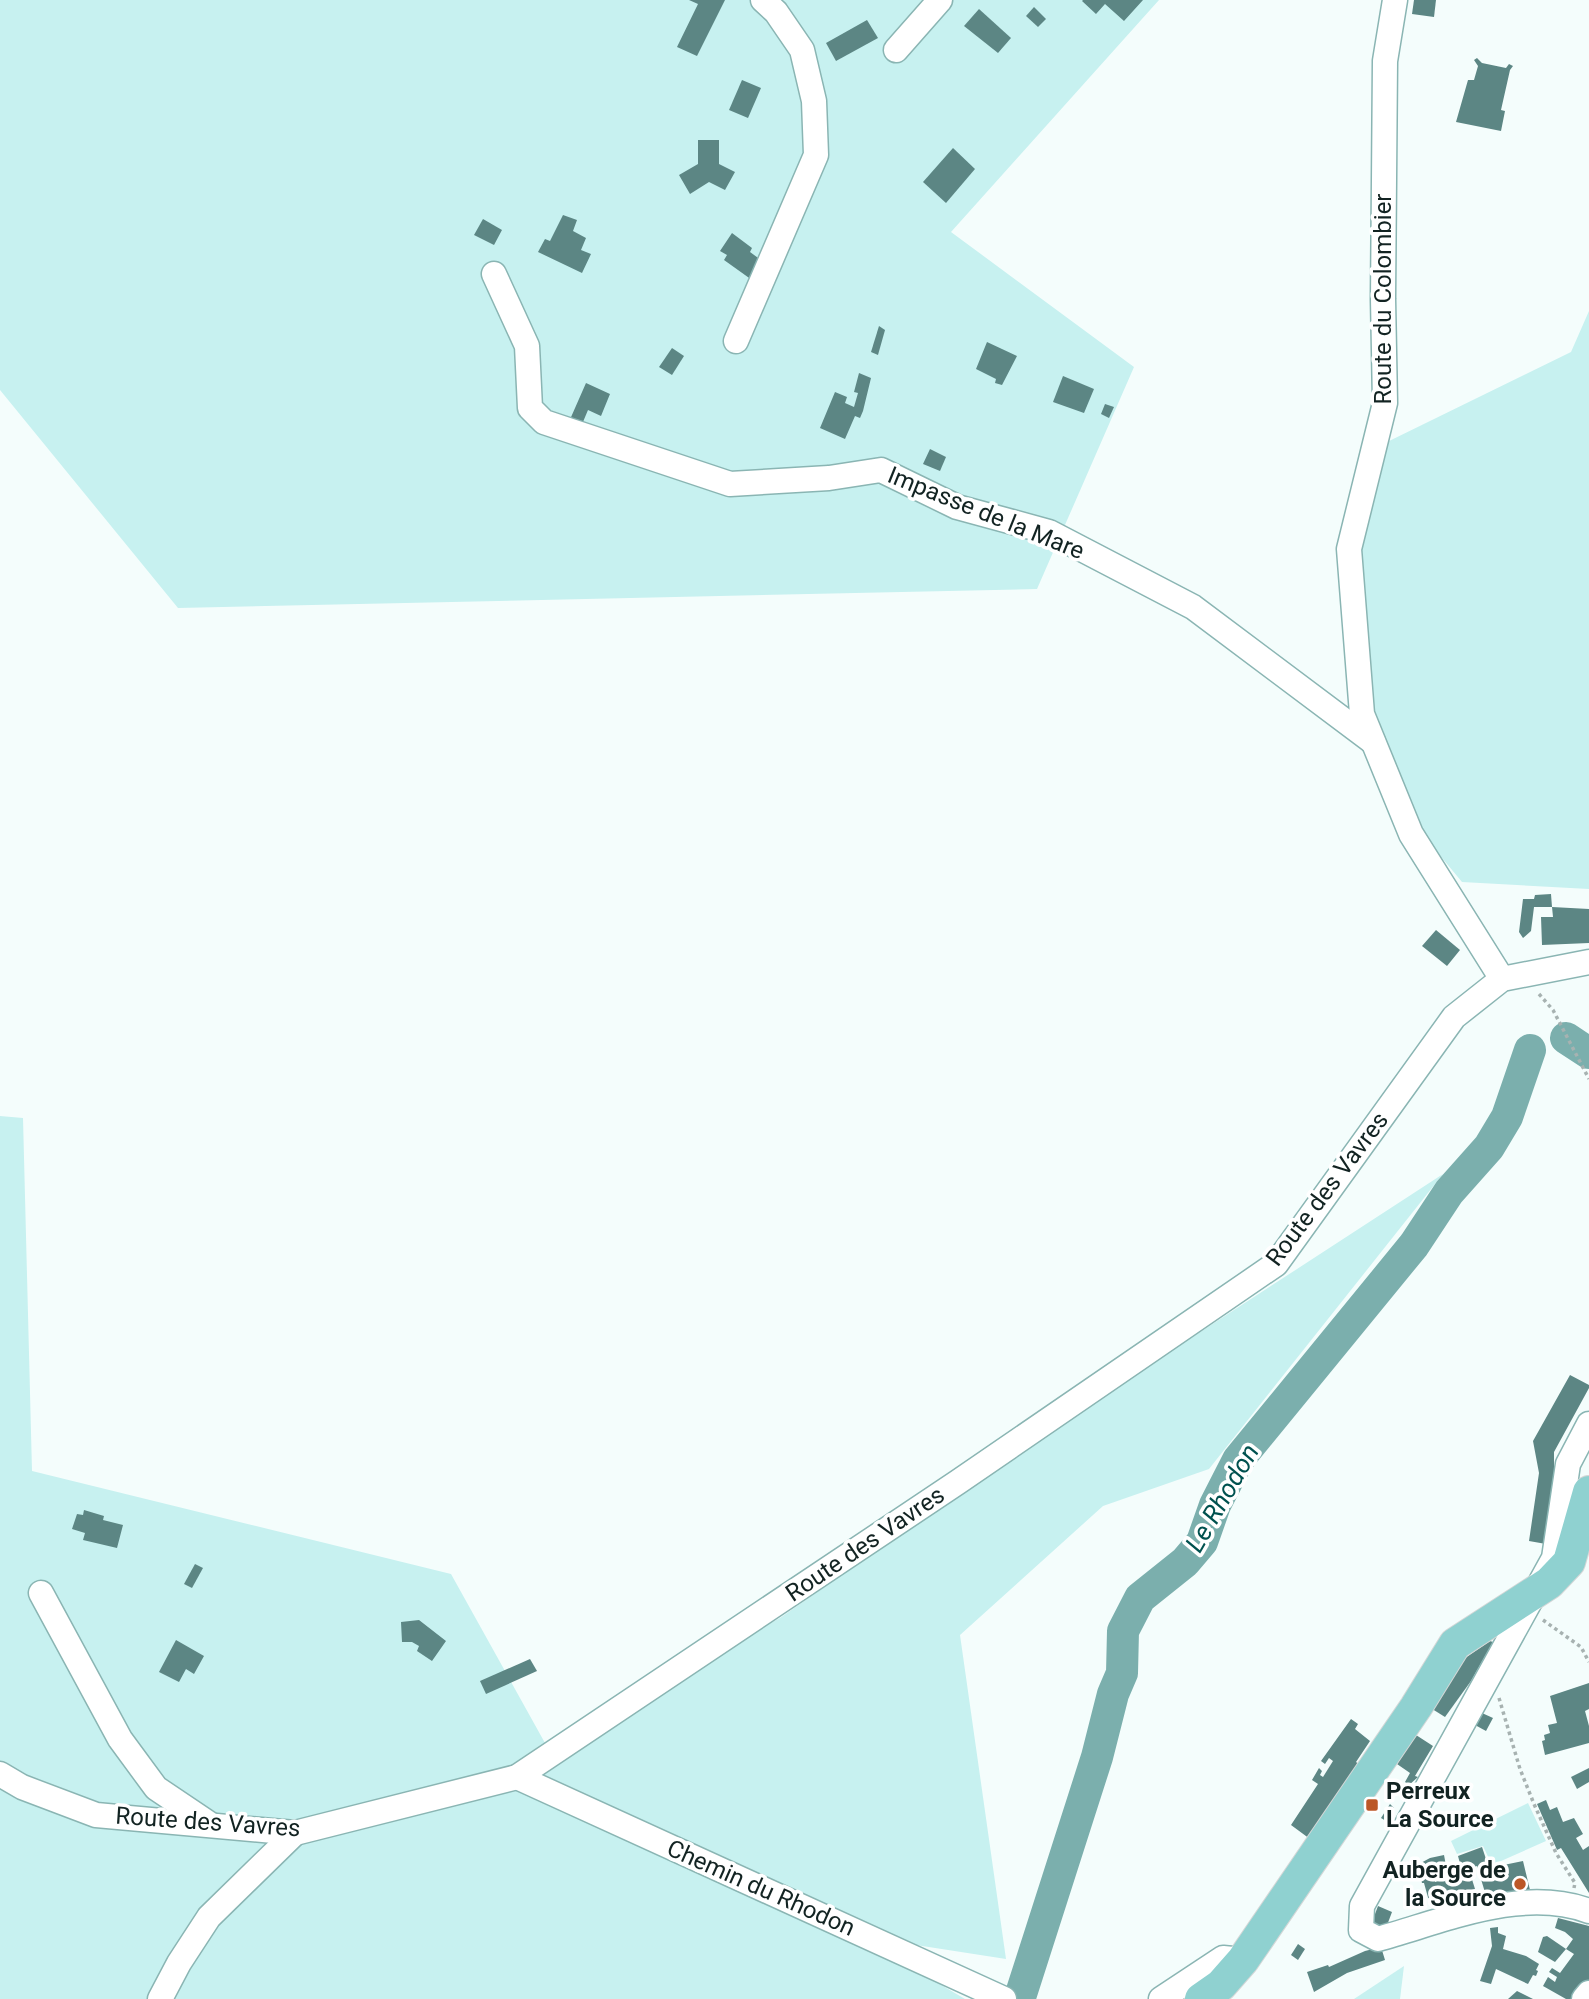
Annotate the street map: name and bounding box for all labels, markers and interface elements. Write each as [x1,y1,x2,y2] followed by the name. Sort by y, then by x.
[1369,193,1397,405] street label: Route du Colombier
[884,461,1088,565] street label: Impasse de la Mare
[1260,1107,1394,1271] street label: Route des Vavres
[1179,1439,1265,1557] water label: Le Rhodon
[780,1481,950,1607] street label: Route des Vavres
[1386,1777,1494,1833] place label: Perreux La Source
[1364,1797,1380,1813] marker: Perreux La Source
[115,1802,301,1842] street label: Route des Vavres
[663,1834,859,1942] street label: Chemin du Rhodon
[1382,1856,1506,1912] place label: Auberge de la Source
[1512,1876,1528,1892] marker: Auberge de la Source

